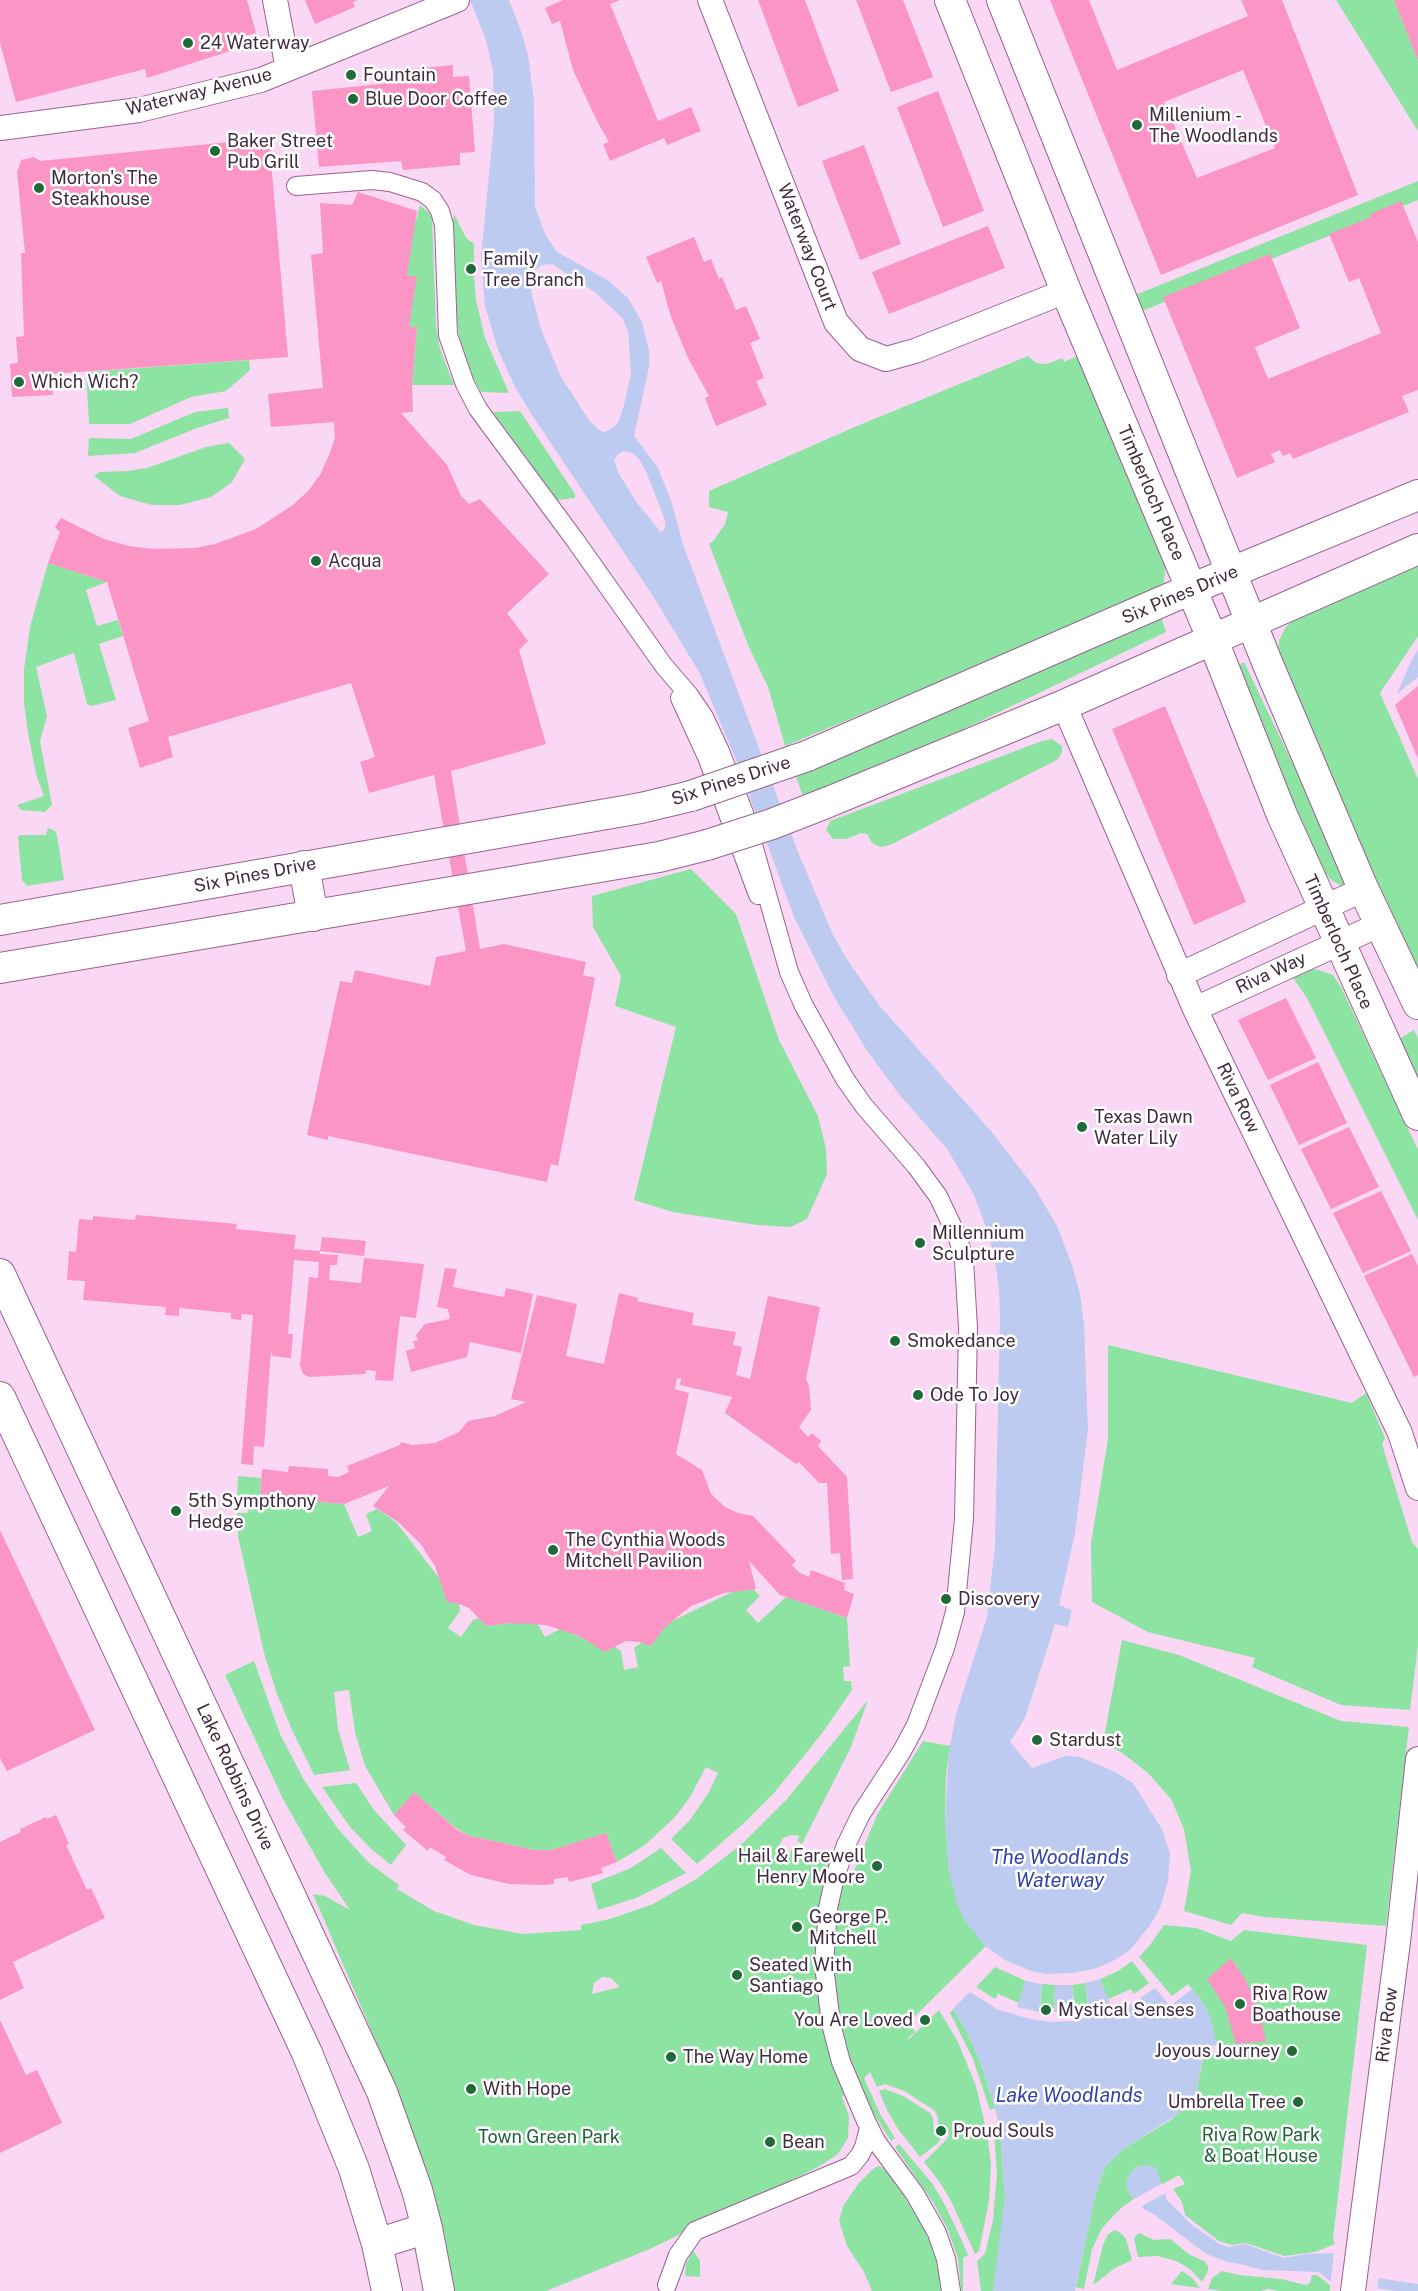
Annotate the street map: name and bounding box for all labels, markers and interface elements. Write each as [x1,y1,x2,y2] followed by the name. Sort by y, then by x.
[200,32,310,54] place label: 24 Waterway
[181,36,195,50] marker: 24 Waterway
[124,63,274,121] street label: Waterway Avenue
[363,64,436,86] place label: Fountain
[344,68,358,82] marker: Fountain
[365,88,508,110] place label: Blue Door Coffee
[346,92,360,106] marker: Blue Door Coffee
[1149,104,1278,146] place label: Millenium - The Woodlands
[1130,118,1144,132] marker: Millenium - The Woodlands
[227,130,333,172] place label: Baker Street Pub Grill
[208,144,222,158] marker: Baker Street Pub Grill
[51,167,158,210] place label: Morton's The Steakhouse
[773,180,841,314] street label: Waterway Court
[32,181,46,195] marker: Morton's The Steakhouse
[483,248,584,290] place label: Family Tree Branch
[464,262,478,276] marker: Family Tree Branch
[31,371,138,393] place label: Which Wich?
[12,375,26,389] marker: Which Wich?
[1113,422,1189,564] street label: Timberloch Place
[328,550,381,572] place label: Acqua
[309,554,323,568] marker: Acqua
[1119,561,1241,629] street label: Six Pines Drive
[669,752,793,810] street label: Six Pines Drive
[192,853,318,897] street label: Six Pines Drive
[1299,871,1377,1013] street label: Timberloch Place
[1232,947,1310,999] street label: Riva Way
[1212,1059,1264,1137] street label: Riva Row
[1094,1106,1193,1148] place label: Texas Dawn Water Lily
[1075,1120,1089,1134] marker: Texas Dawn Water Lily
[932,1222,1024,1264] place label: Millennium Sculpture
[913,1236,927,1250] marker: Millennium Sculpture
[907,1330,1016,1352] place label: Smokedance
[888,1334,902,1348] marker: Smokedance
[930,1384,1019,1406] place label: Ode To Joy
[911,1388,925,1402] marker: Ode To Joy
[188,1490,316,1532] place label: 5th Sympthony Hedge
[169,1504,183,1518] marker: 5th Sympthony Hedge
[565,1529,725,1572] place label: The Cynthia Woods Mitchell Pavilion
[546,1543,560,1557] marker: The Cynthia Woods Mitchell Pavilion
[958,1588,1040,1610] place label: Discovery
[939,1592,953,1606] marker: Discovery
[192,1700,278,1854] street label: Lake Robbins Drive
[1049,1729,1122,1751] place label: Stardust
[1030,1733,1044,1747] marker: Stardust
[738,1845,865,1888] place label: Hail & Farewell Henry Moore
[991,1846,1129,1893] water label: The Woodlands Waterway
[870,1859,884,1873] marker: Hail & Farewell Henry Moore
[809,1906,888,1948] place label: George P. Mitchell
[790,1920,804,1934] marker: George P. Mitchell
[749,1954,852,1996] place label: Seated With Santiago
[730,1968,744,1982] marker: Seated With Santiago
[1252,1983,1341,2026] place label: Riva Row Boathouse
[1372,1986,1402,2064] street label: Riva Row
[1233,1997,1247,2011] marker: Riva Row Boathouse
[1058,1999,1194,2021] place label: Mystical Senses
[1039,2003,1053,2017] marker: Mystical Senses
[794,2009,913,2031] place label: You Are Loved
[918,2013,932,2027] marker: You Are Loved
[1155,2040,1280,2062] place label: Joyous Journey
[1285,2044,1299,2058] marker: Joyous Journey
[683,2046,808,2068] place label: The Way Home
[664,2050,678,2064] marker: The Way Home
[483,2078,571,2100] place label: With Hope
[464,2082,478,2096] marker: With Hope
[995,2084,1143,2108] water label: Lake Woodlands
[1168,2091,1286,2113] place label: Umbrella Tree
[1291,2095,1305,2109] marker: Umbrella Tree
[953,2120,1054,2142] place label: Proud Souls
[934,2124,948,2138] marker: Proud Souls
[1202,2124,1320,2166] park label: Riva Row Park & Boat House
[478,2126,620,2148] park label: Town Green Park
[782,2131,825,2153] place label: Bean
[763,2135,777,2149] marker: Bean

